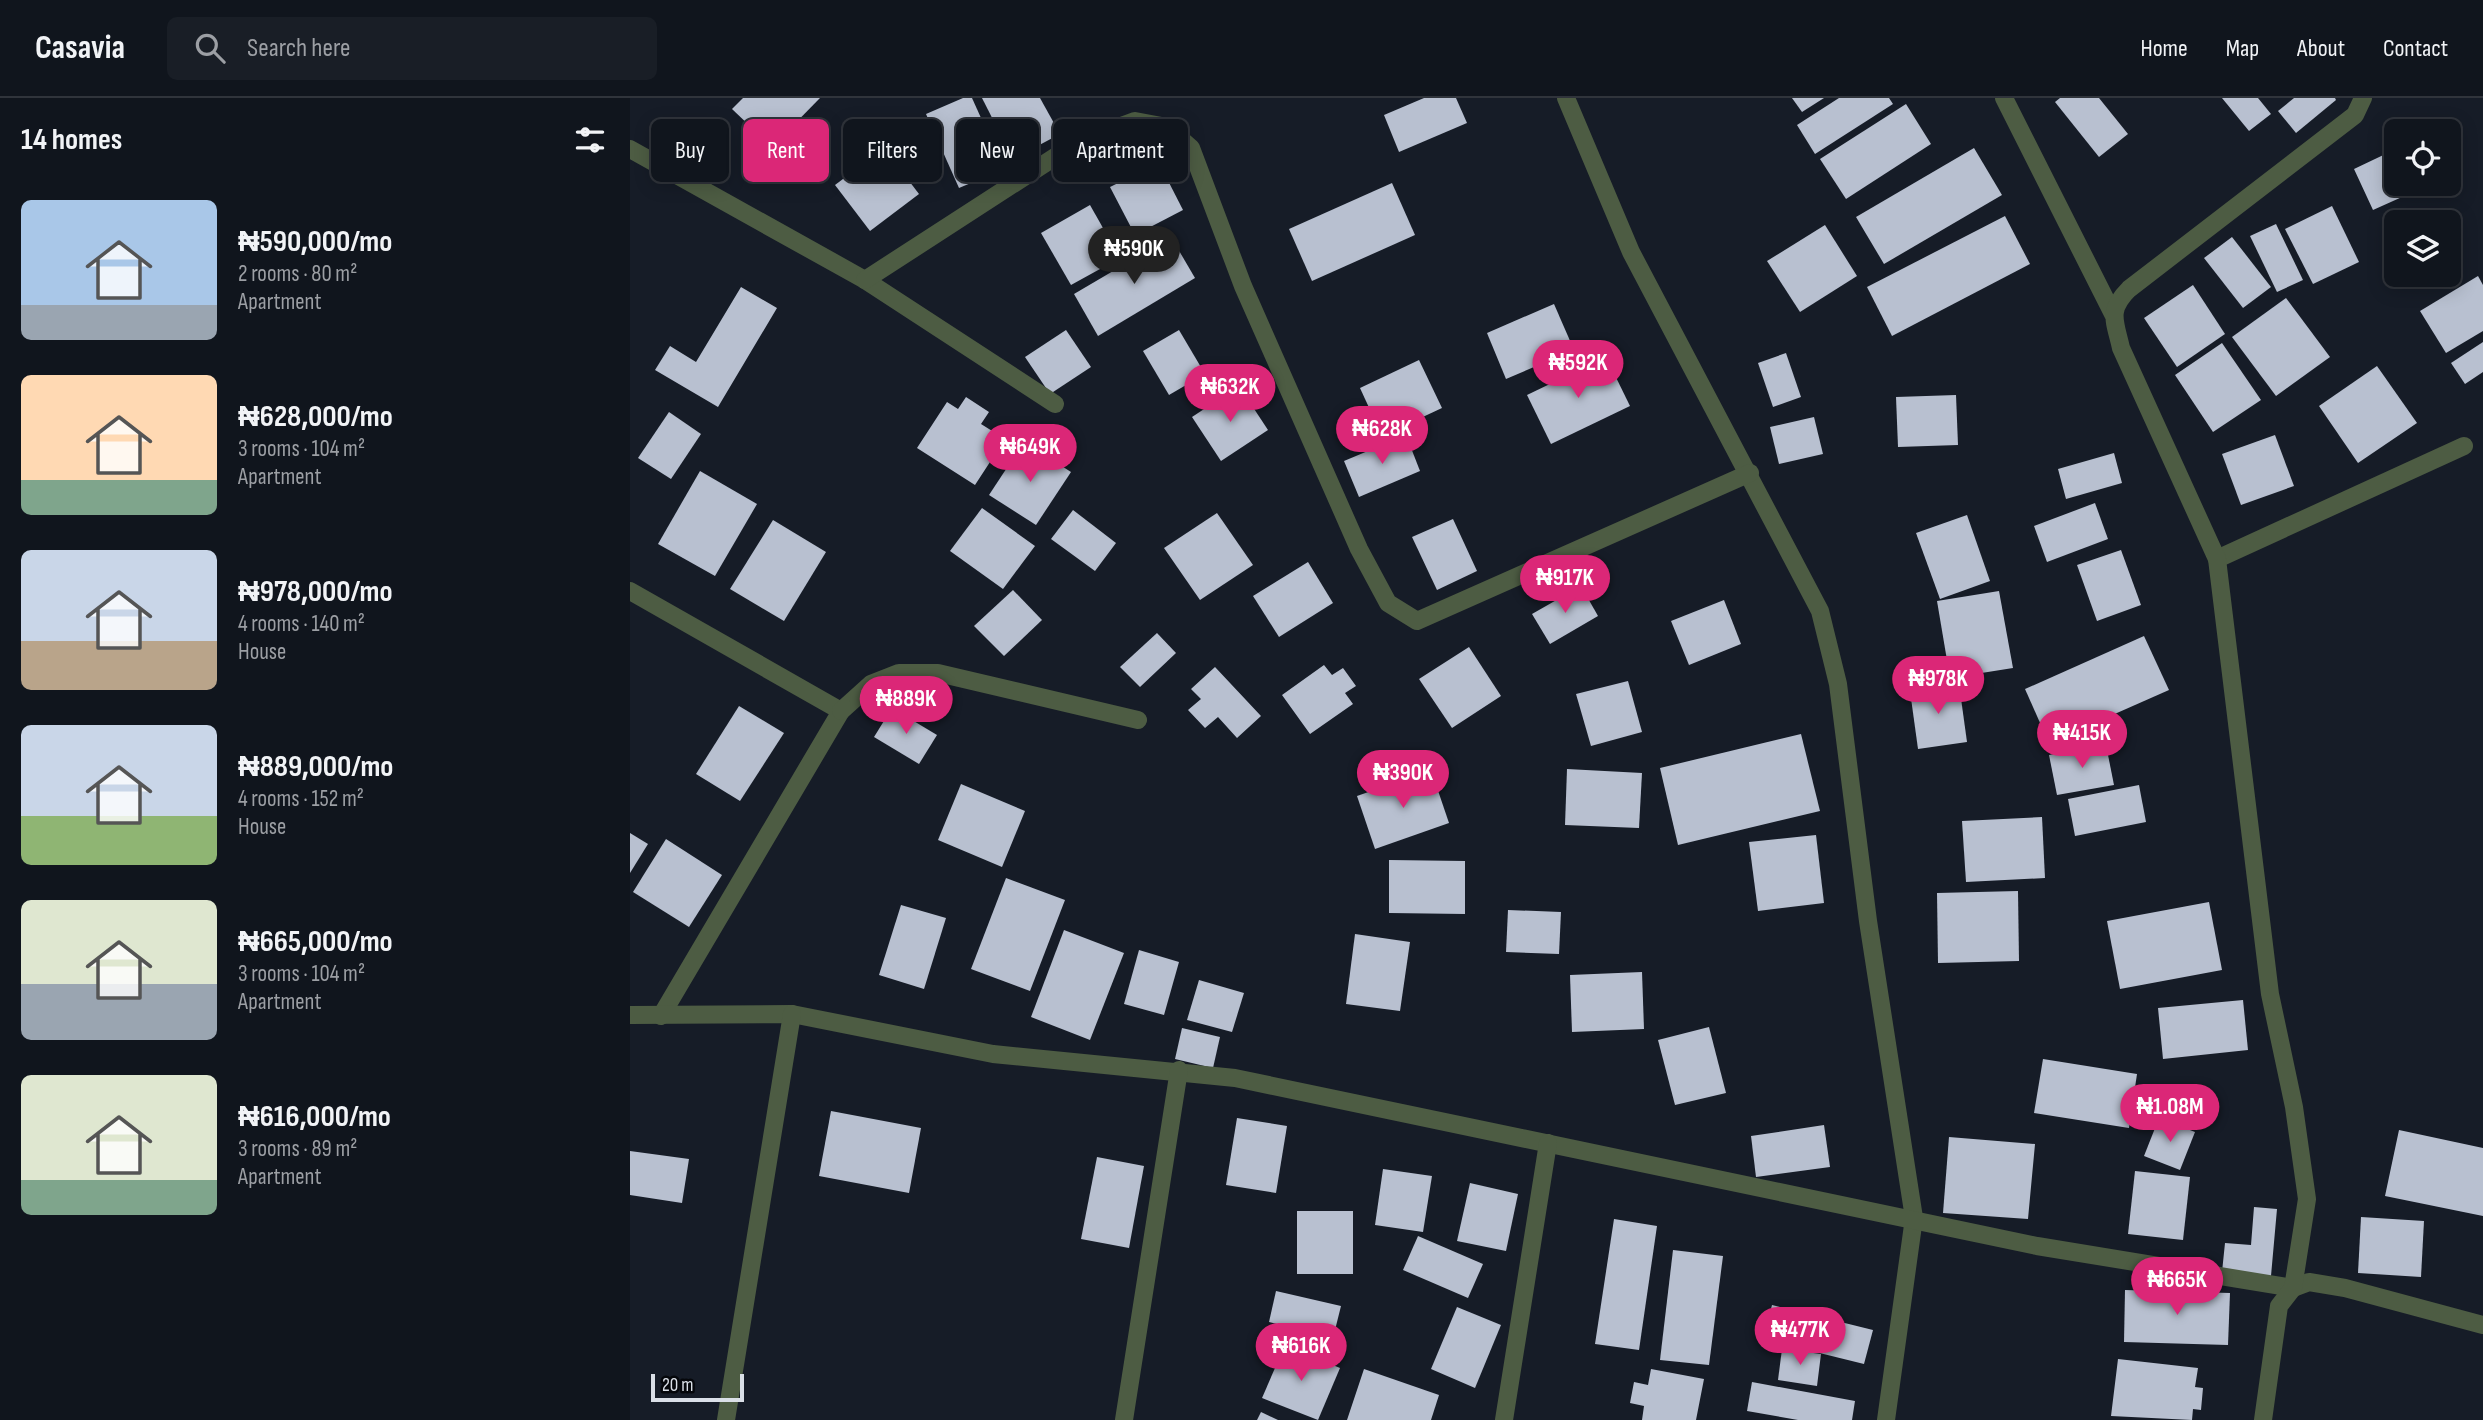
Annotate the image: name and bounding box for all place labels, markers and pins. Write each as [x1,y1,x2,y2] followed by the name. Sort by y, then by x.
[1085,226,1183,286] pin: ₦590K
[1529,341,1627,400] pin: ₦592K
[1181,364,1279,424] pin: ₦632K
[1333,406,1431,466] pin: ₦628K
[981,424,1079,484] pin: ₦649K
[1516,556,1614,615] pin: ₦917K
[1889,656,1987,716] pin: ₦978K
[857,676,955,736] pin: ₦889K
[2033,710,2131,770] pin: ₦415K
[1354,750,1452,810] pin: ₦390K
[2113,1084,2227,1144] pin: ₦1.08M
[2128,1258,2226,1317] pin: ₦665K
[1751,1308,1849,1367] pin: ₦477K
[1252,1324,1350,1383] pin: ₦616K

